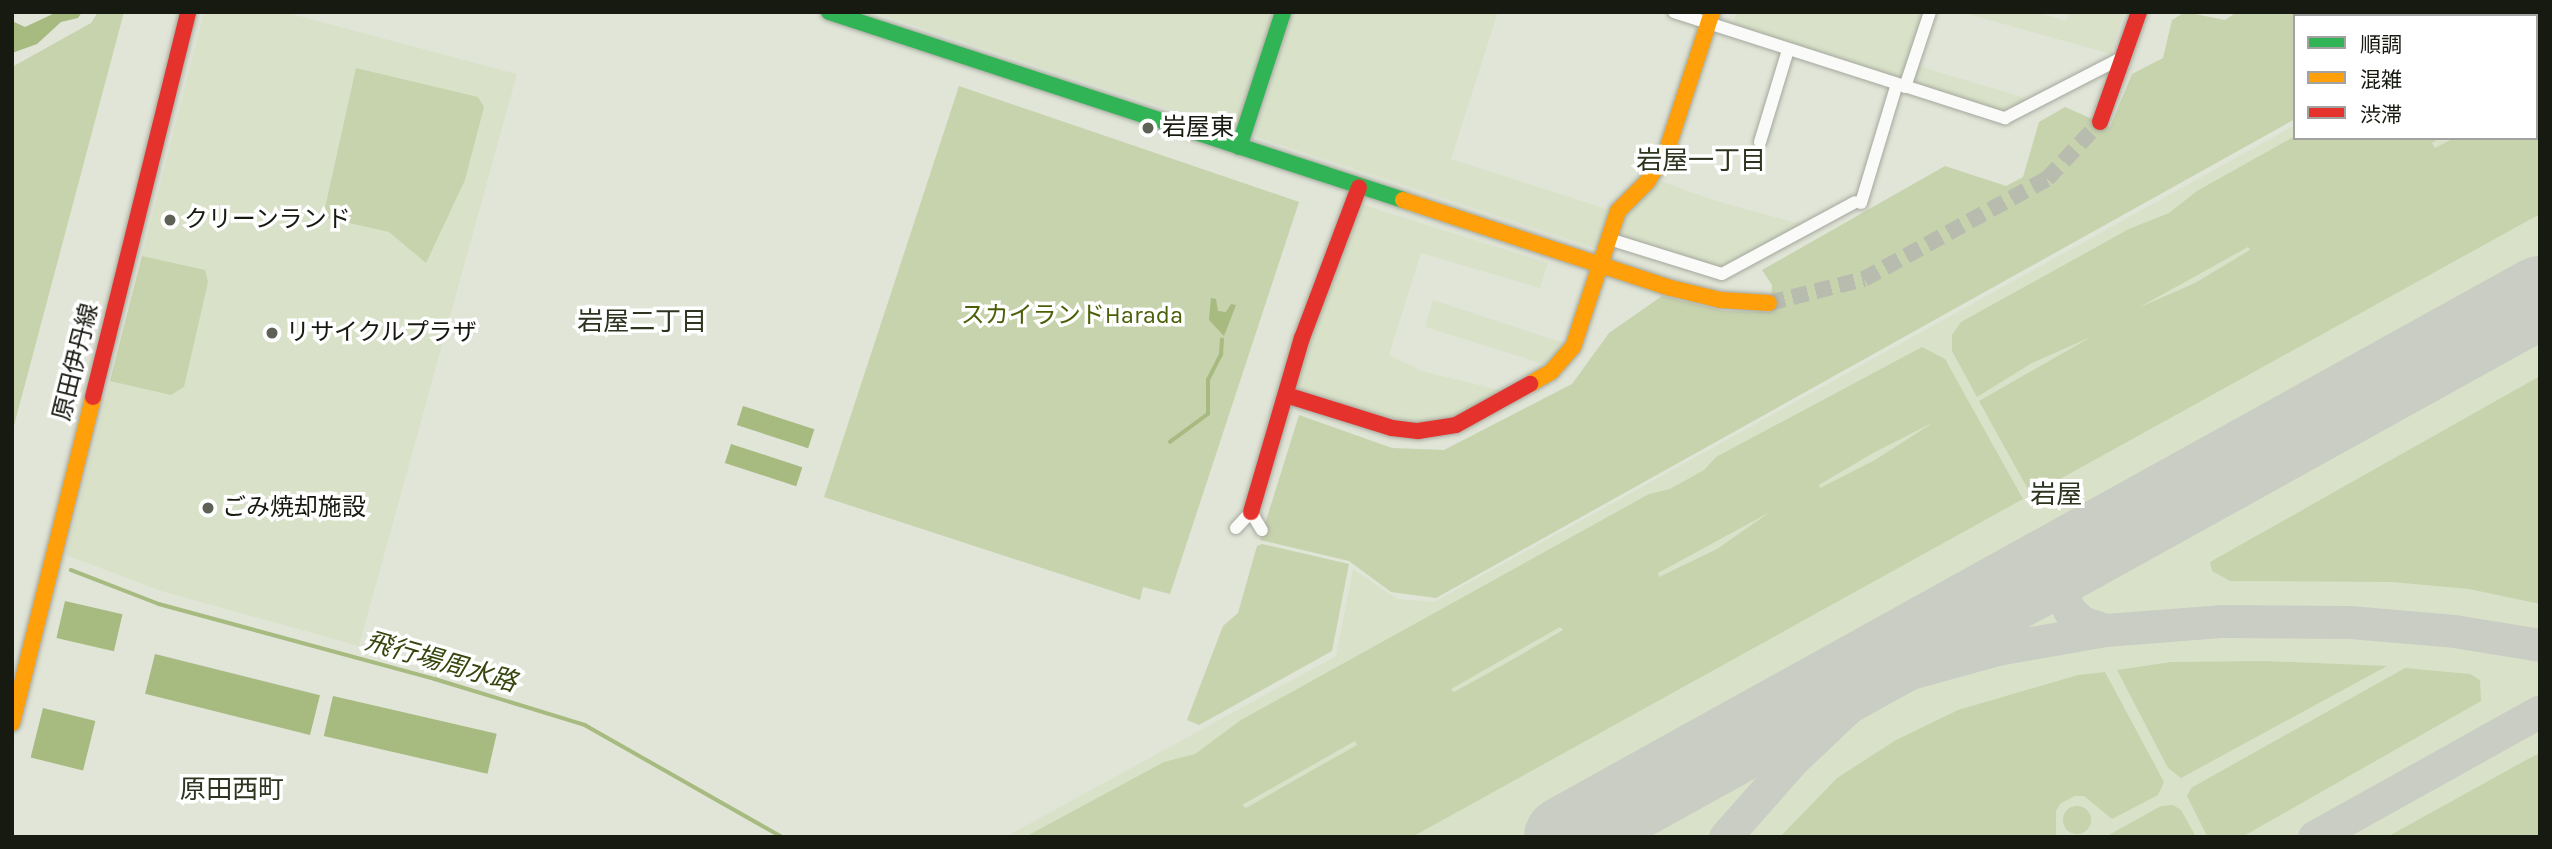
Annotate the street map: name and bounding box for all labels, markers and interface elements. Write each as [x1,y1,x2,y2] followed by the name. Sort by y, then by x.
[2293,14,2538,140] legend
[2360,33,2402,57] text: 順調
[2360,68,2402,92] text: 混雑
[2360,103,2402,127] text: 渋滞
[1162,114,1234,142] place label: 岩屋東
[1140,120,1156,136] marker: 岩屋東
[1636,145,1766,177] district label: 岩屋一丁目
[184,206,352,234] place label: クリーンランド
[162,212,178,228] marker: クリーンランド
[48,300,104,424] street label: 原田伊丹線
[961,302,1183,330] park label: スカイランドHarada
[577,306,707,338] district label: 岩屋二丁目
[286,319,478,347] place label: リサイクルプラザ
[264,325,280,341] marker: リサイクルプラザ
[2030,479,2082,511] district label: 岩屋
[222,494,366,522] place label: ごみ焼却施設
[200,500,216,516] marker: ごみ焼却施設
[362,626,520,698] water label: 飛行場周水路
[180,774,284,806] district label: 原田西町

